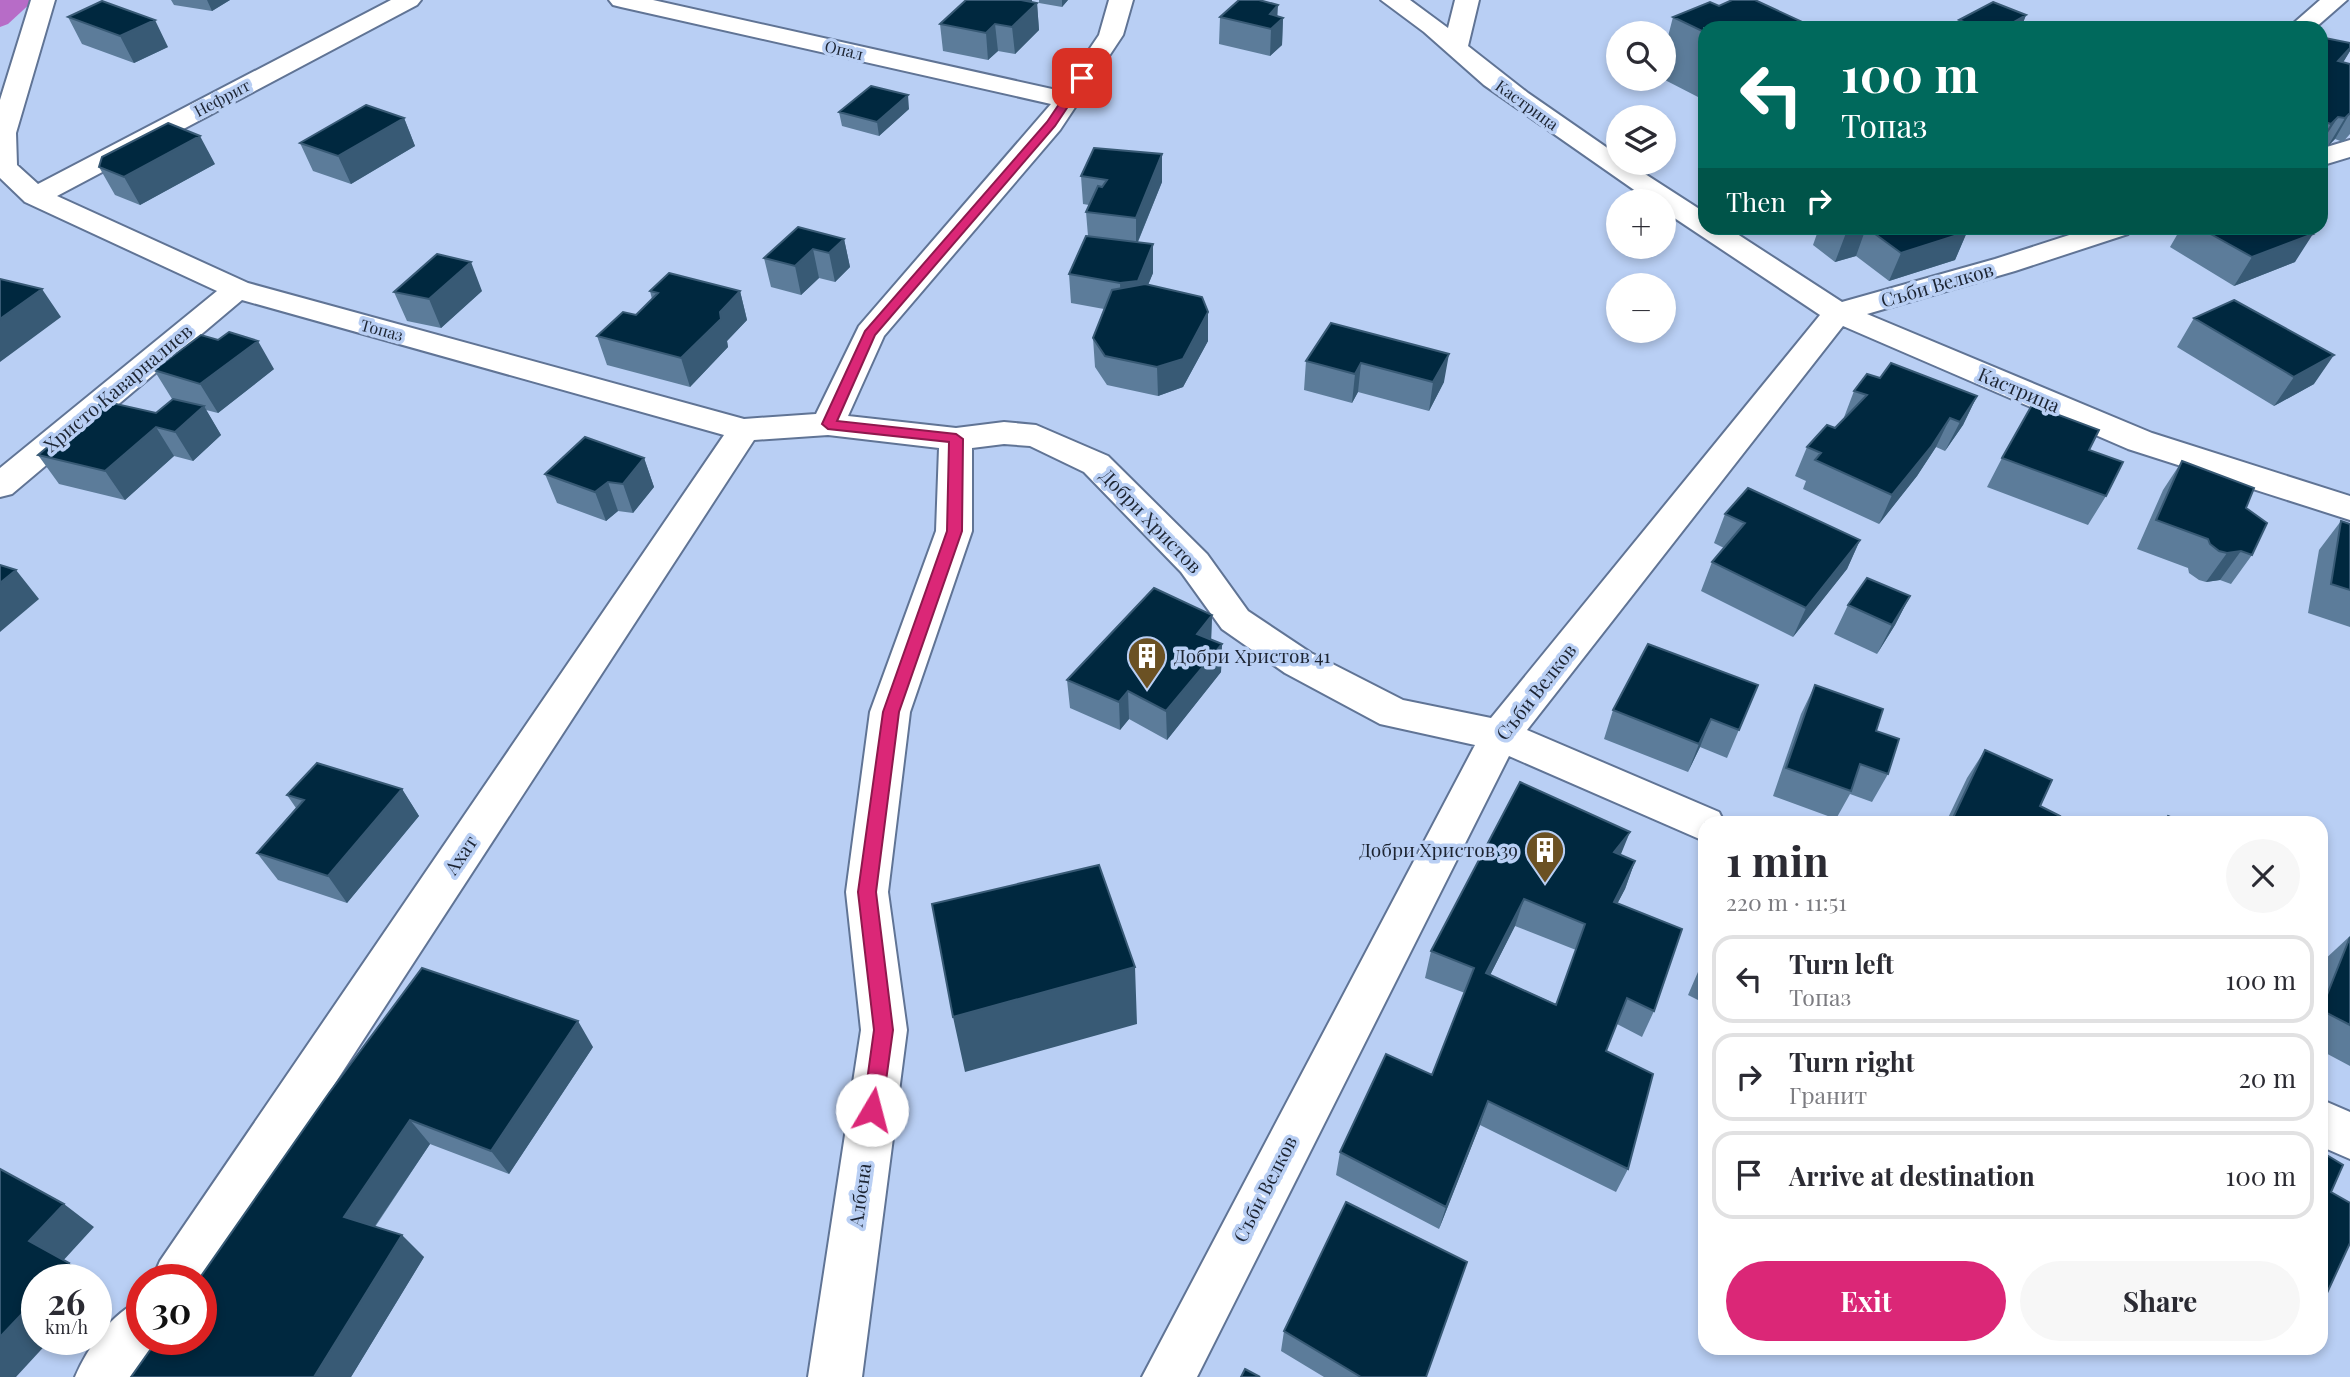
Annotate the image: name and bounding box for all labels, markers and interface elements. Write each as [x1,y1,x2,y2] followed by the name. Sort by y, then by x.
[1606,21,1676,343] map controls
[1606,21,1676,91] button: search
[823,35,865,64] street label: Опал
[1841,40,1979,105] text: 100 m
[1052,48,1112,108] pin
[1726,49,1817,140] icon: left
[1063,59,1101,97] icon: arrive
[190,74,254,121] street label: Нефрит
[1492,75,1563,134] street label: Кастрица
[1841,103,1927,146] text: Топаз
[1606,105,1676,175] button: layers
[1800,182,1838,220] icon: right
[1726,184,1786,219] text: Then
[1606,189,1676,259] button: +
[1877,256,1996,313] street label: Съби Велков
[1606,273,1676,343] button: −
[359,314,406,345] street label: Топаз
[38,317,197,457] street label: Христо Каварналиев
[1975,360,2065,418] street label: Кастрица
[1095,462,1208,578] street label: Добри Христов
[1126,635,1168,690] building icon: Добри Христов 41
[1489,638,1581,745] street label: Съби Велков
[1174,642,1331,668] place label: Добри Христов 41
[1524,829,1566,884] building icon: Добри Христов 39
[437,830,483,880] street label: Ахат
[1726,832,1829,888] text: 1 min
[1359,836,1518,862] place label: Добри Христов 39
[2226,839,2300,913] button: close
[1726,886,1847,917] text: 220 m · 11:51
[1789,946,1894,981] text: Turn left
[1730,960,1768,998] icon: left
[2226,962,2296,997] text: 100 m
[1789,981,1851,1012] text: Топаз
[1789,1044,1915,1079] text: Turn right
[1730,1058,1768,1096] icon: right
[2238,1060,2296,1095] text: 20 m
[835,1073,909,1147] position arrow
[1789,1079,1867,1110] text: Гранит
[1226,1131,1302,1246] street label: Съби Велков
[1730,1156,1768,1194] icon: arrive
[1789,1158,2035,1193] text: Arrive at destination
[2226,1158,2296,1193] text: 100 m
[842,1161,876,1229] street label: Албена
[1726,1261,2006,1341] button: Exit
[2020,1261,2300,1341] button: Share
[126,1264,217,1355] speed limit sign: 30
[48,1277,85,1324] text: 26
[45,1315,88,1339] text: km/h

